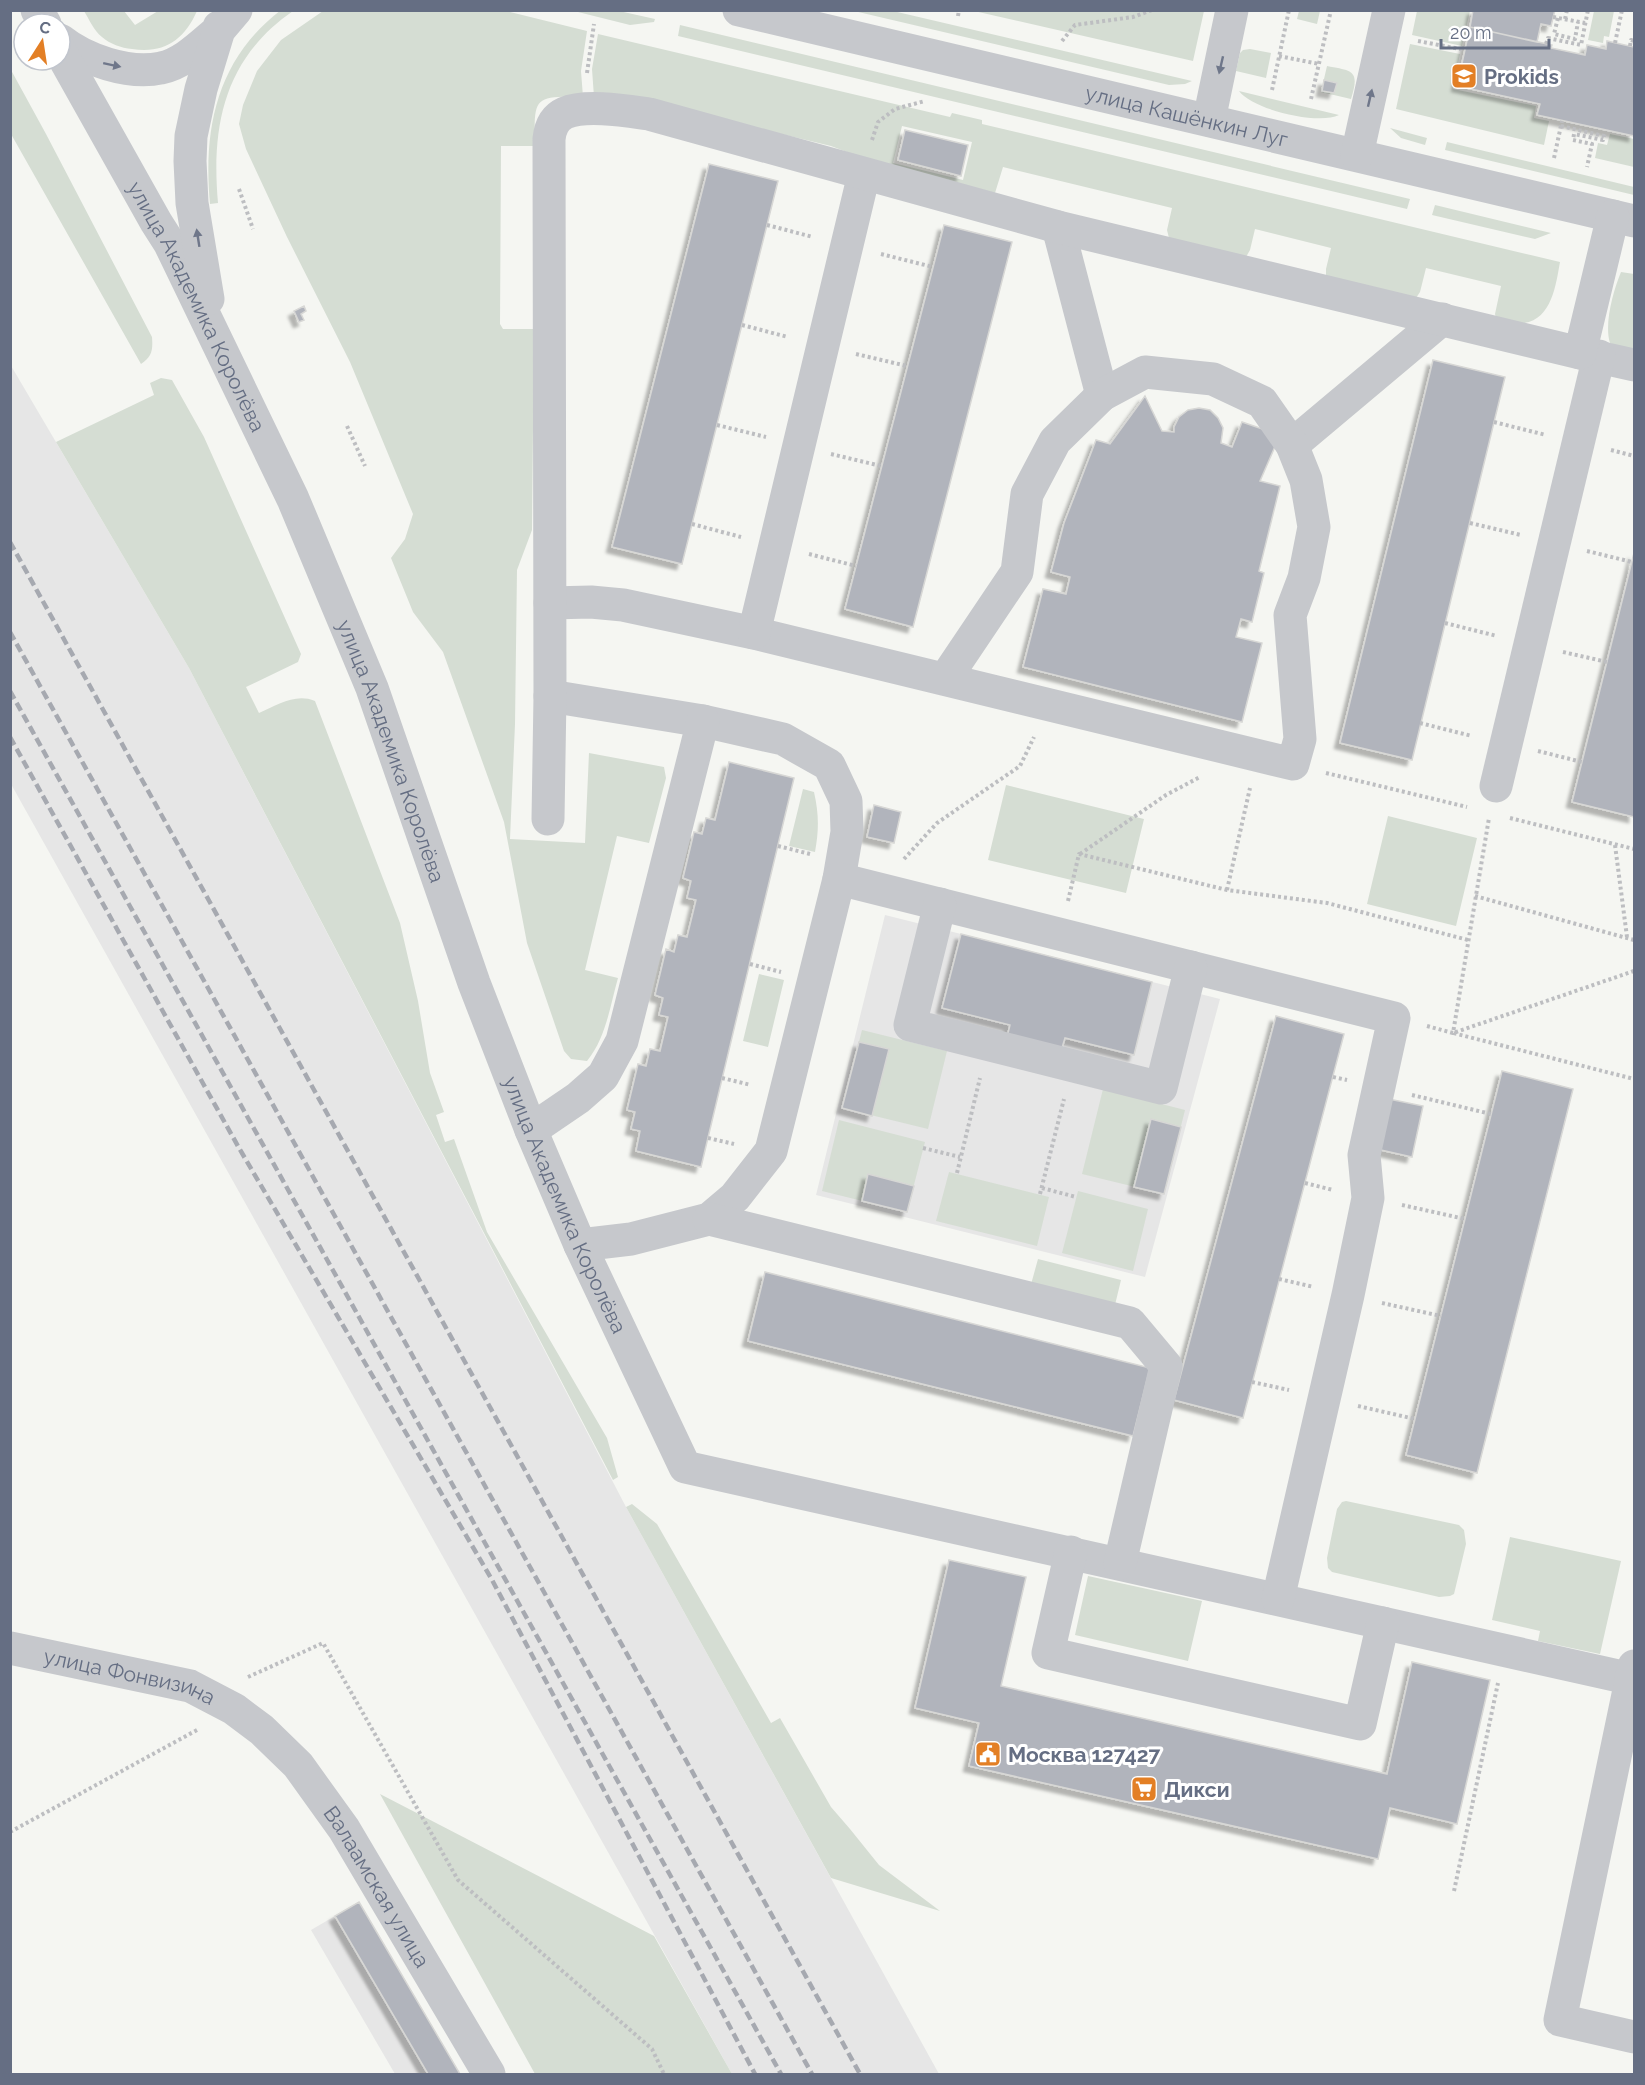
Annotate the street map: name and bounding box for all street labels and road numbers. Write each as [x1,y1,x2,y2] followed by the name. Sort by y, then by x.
[1083,80,1291,152] street label: улица Кашёнкин Луг
[123,177,271,436] street label: улица Академика Королёва
[332,616,451,886] street label: улица Академика Королёва
[499,1072,632,1337] street label: улица Академика Королёва
[42,1643,220,1710] street label: улица Фонвизина
[319,1801,435,1972] street label: Валаамская улица

